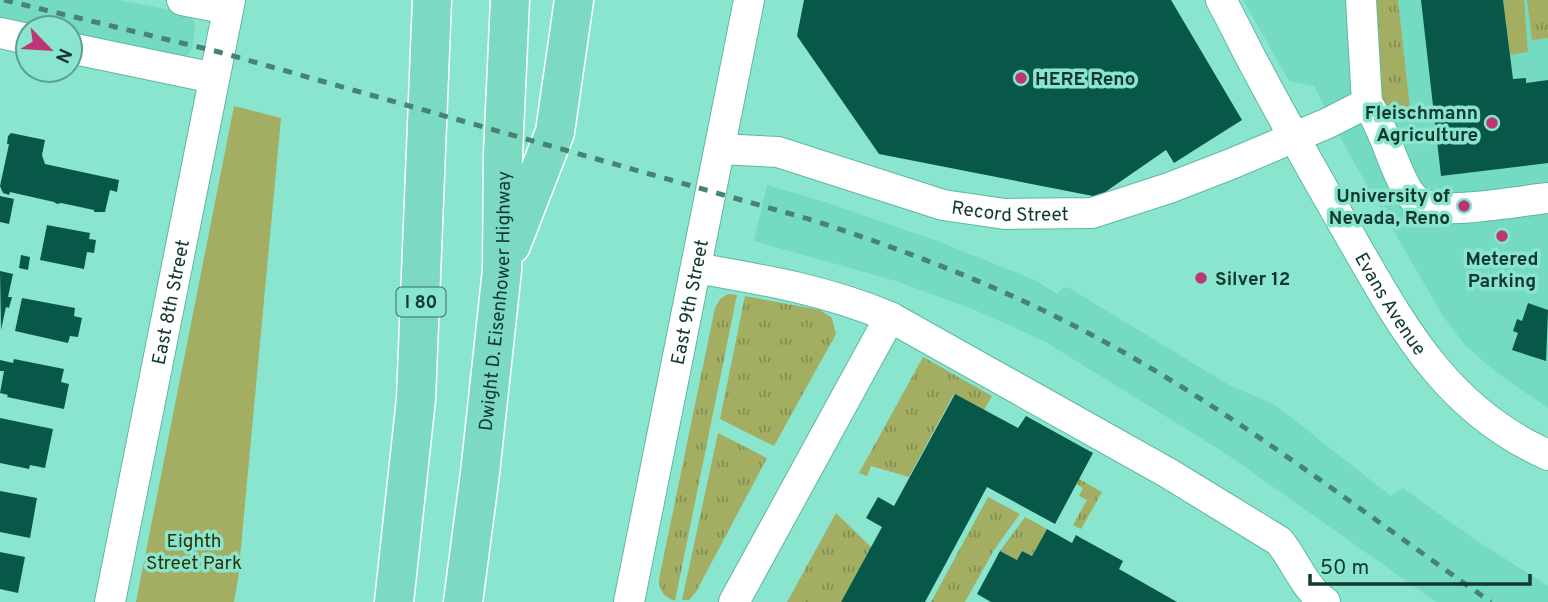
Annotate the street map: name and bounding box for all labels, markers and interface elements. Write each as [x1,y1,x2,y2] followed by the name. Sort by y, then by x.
[14,14,84,84] north arrow
[49,44,76,67] text: N
[1035,68,1135,92] place label: HERE Reno
[1013,70,1029,86] marker: HERE Reno
[1365,102,1478,148] place label: Fleischmann Agriculture
[1484,115,1500,131] marker: Fleischmann Agriculture
[475,171,517,432] street label: Dwight D. Eisenhower Highway
[1329,185,1450,231] place label: University of Nevada, Reno
[950,196,1069,228] street label: Record Street
[1456,198,1472,214] marker: University of Nevada, Reno
[1494,228,1510,244] marker: Metered Parking
[667,237,715,367] street label: East 9th Street
[148,238,196,367] street label: East 8th Street
[1465,248,1539,294] place label: Metered Parking
[1348,249,1431,361] street label: Evans Avenue
[1215,268,1290,292] place label: Silver 12
[1193,270,1209,286] marker: Silver 12
[396,288,446,316] road number: I 80
[146,530,242,576] park label: Eighth Street Park
[1310,542,1530,586] scale bar
[1320,555,1369,582] text: 50 m

